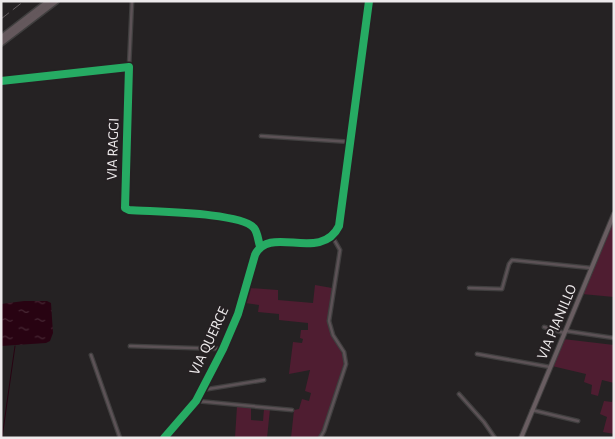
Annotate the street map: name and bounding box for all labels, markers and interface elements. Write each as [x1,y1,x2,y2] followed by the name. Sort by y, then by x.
[104,118,122,180] street label: VIA RAGGI
[534,282,580,362] street label: VIA PIANILLO
[187,305,231,377] street label: VIA QUERCE

